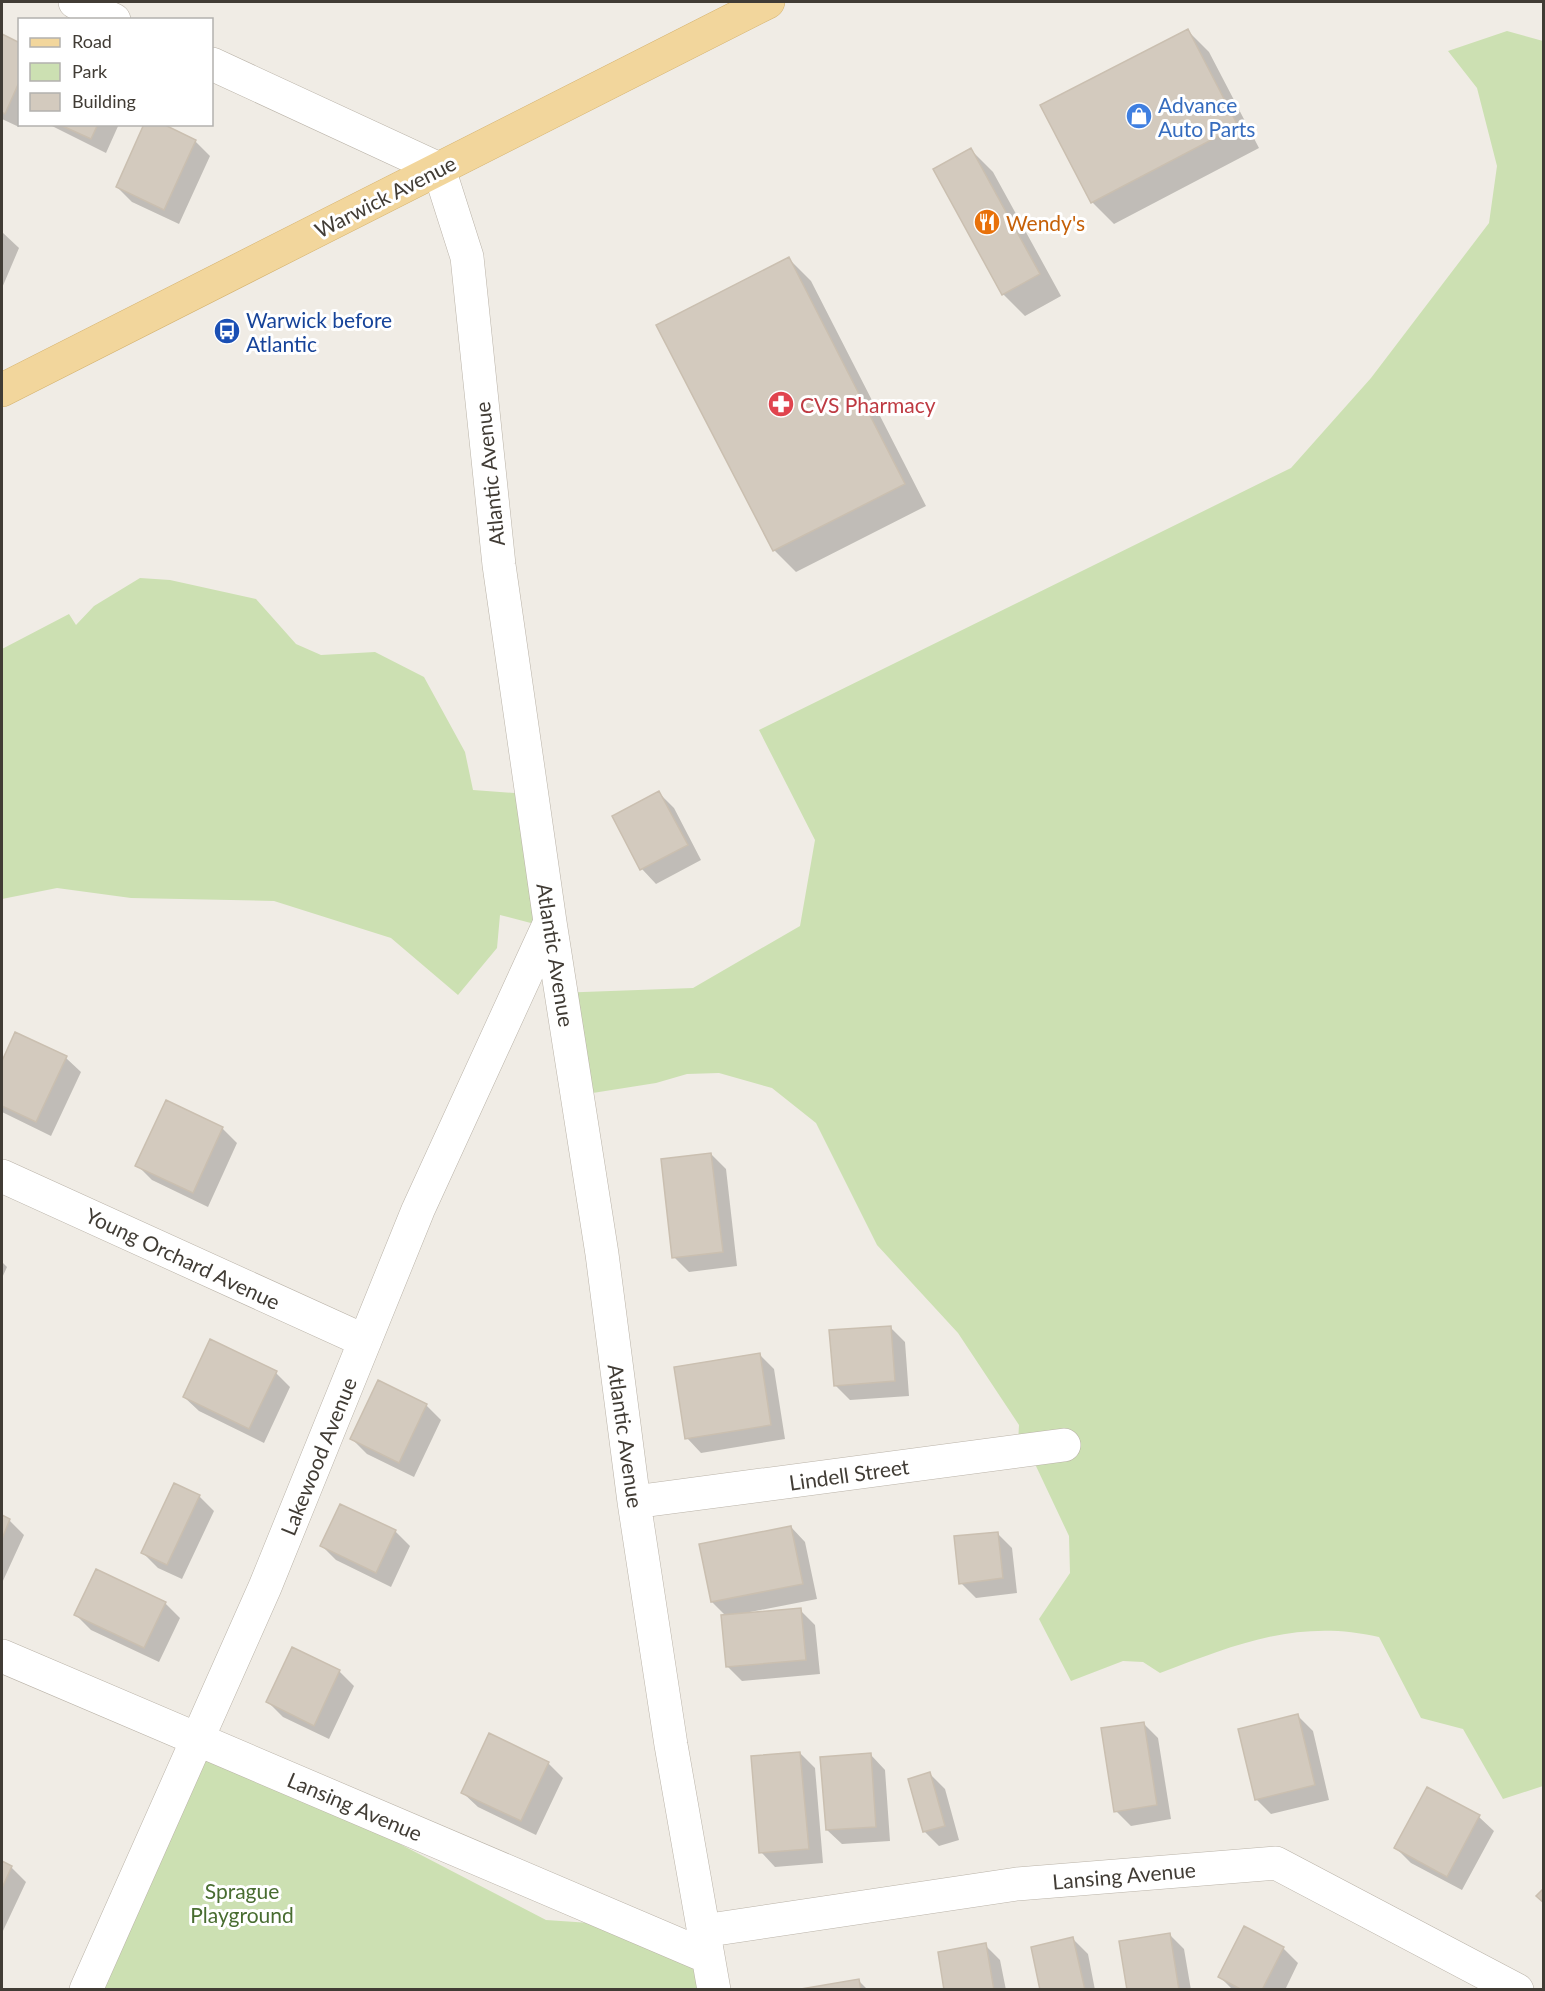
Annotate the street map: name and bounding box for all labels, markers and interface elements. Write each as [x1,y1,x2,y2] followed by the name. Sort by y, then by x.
[18,18,213,126] legend
[72,30,112,52] text: Road
[72,60,108,82] text: Park
[72,90,136,112] text: Building
[1158,92,1255,141] place label: Advance Auto Parts
[1124,101,1154,131] shop icon: Advance Auto Parts
[310,150,460,242] street label: Warwick Avenue
[972,207,1002,237] restaurant icon: Wendy's
[1006,210,1085,235] place label: Wendy's
[246,307,392,356] place label: Warwick before Atlantic
[212,316,242,346] bus stop icon: Warwick before Atlantic
[766,389,796,419] pharmacy icon: CVS Pharmacy
[800,392,936,417] place label: CVS Pharmacy
[469,400,509,548] street label: Atlantic Avenue
[532,881,580,1029] street label: Atlantic Avenue
[82,1202,284,1314] street label: Young Orchard Avenue
[604,1362,648,1510] street label: Atlantic Avenue
[275,1373,361,1539] street label: Lakewood Avenue
[787,1453,911,1495] street label: Lindell Street
[284,1766,426,1846] street label: Lansing Avenue
[1051,1856,1197,1894] street label: Lansing Avenue
[190,1878,294,1927] park label: Sprague Playground

